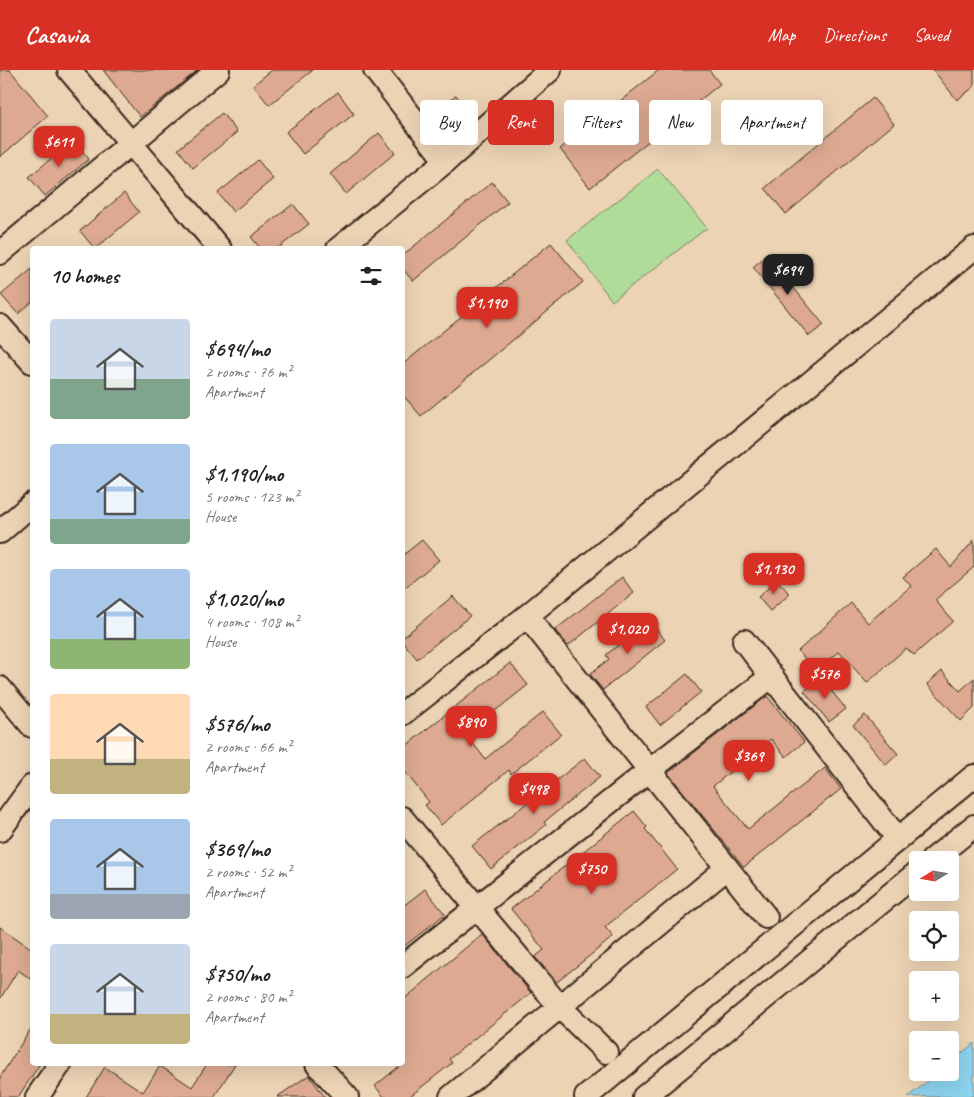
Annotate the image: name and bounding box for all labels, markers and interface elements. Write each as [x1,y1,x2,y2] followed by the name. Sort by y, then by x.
[25,20,89,50] text: Casavia
[768,24,795,46] text: Map
[823,24,886,46] text: Directions
[914,24,949,46] text: Saved
[420,100,478,145] chip: Buy
[488,100,554,145] chip: Rent
[564,100,639,145] chip: Filters
[649,100,711,145] chip: New
[721,100,823,145] chip: Apartment
[29,126,89,168] pin: $611
[44,132,74,152] text: $611
[758,254,818,296] pin: $694
[774,260,802,280] text: $694
[357,262,385,290] icon: filters
[50,263,119,289] text: 10 homes
[446,286,528,329] pin: $1,190
[468,293,506,313] text: $1,190
[205,336,270,362] text: $694/mo
[90,339,150,399] icon: home
[205,362,291,382] text: 2 rooms · 76 m²
[205,382,264,402] text: Apartment
[205,461,283,487] text: $1,190/mo
[90,464,150,524] icon: home
[205,487,299,507] text: 5 rooms · 123 m²
[205,507,236,527] text: House
[733,552,815,595] pin: $1,130
[754,559,794,579] text: $1,130
[205,586,283,612] text: $1,020/mo
[90,589,150,649] icon: home
[205,612,299,632] text: 4 rooms · 108 m²
[587,612,669,655] pin: $1,020
[608,619,648,639] text: $1,020
[205,632,236,652] text: House
[795,658,855,700] pin: $576
[811,664,839,684] text: $576
[441,706,501,748] pin: $890
[205,711,270,737] text: $576/mo
[457,712,485,732] text: $890
[90,714,150,774] icon: home
[205,737,291,757] text: 2 rooms · 66 m²
[719,740,779,782] pin: $369
[735,746,763,766] text: $369
[205,757,264,777] text: Apartment
[504,772,564,815] pin: $498
[520,779,548,799] text: $498
[205,836,270,862] text: $369/mo
[90,839,150,899] icon: home
[909,851,959,901] north arrow
[909,851,959,1081] map controls
[562,852,622,895] pin: $750
[578,859,606,879] text: $750
[205,862,291,882] text: 2 rooms · 52 m²
[205,882,264,902] text: Apartment
[909,911,959,961] button: locate
[205,961,269,987] text: $750/mo
[90,964,150,1024] icon: home
[909,971,959,1021] button: +
[205,987,291,1007] text: 2 rooms · 80 m²
[205,1007,264,1027] text: Apartment
[909,1031,959,1081] button: −

